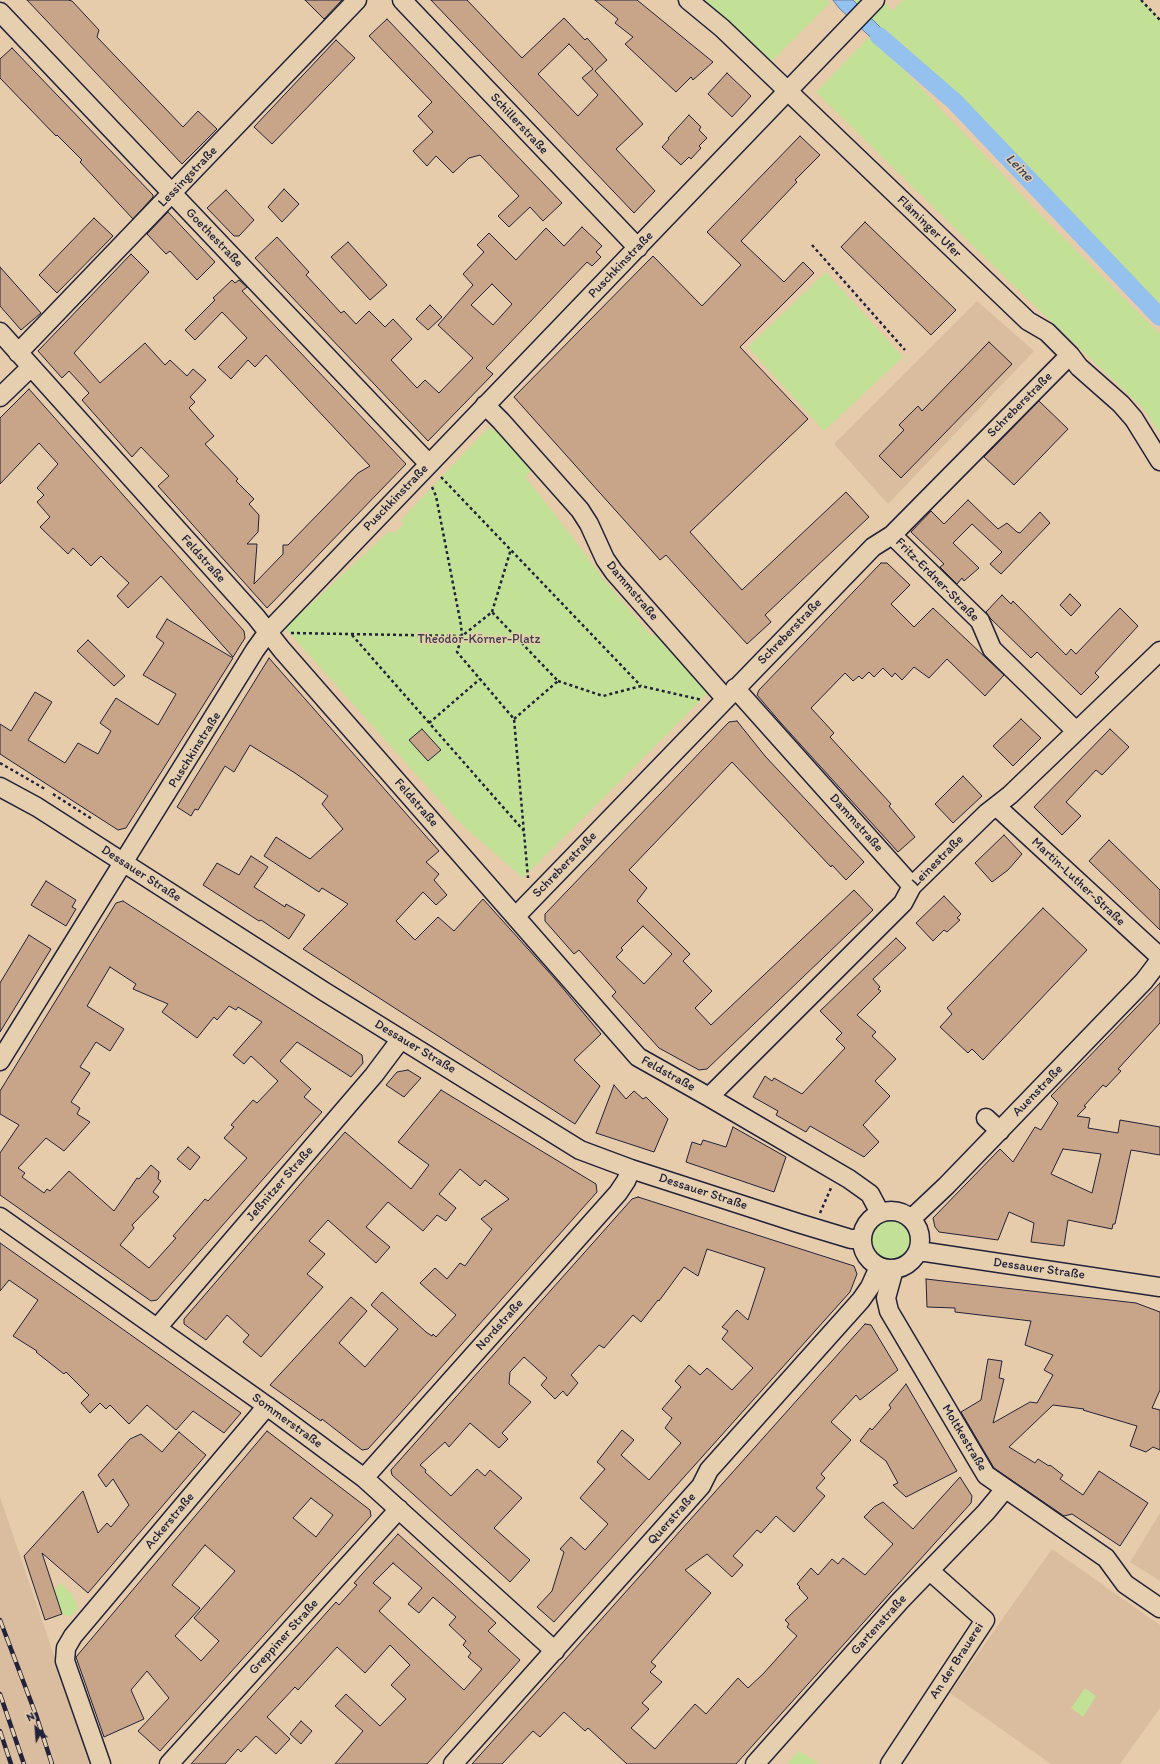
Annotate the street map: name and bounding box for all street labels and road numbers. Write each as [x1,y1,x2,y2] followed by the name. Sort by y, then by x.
[487,90,551,158] street label: Schillerstraße
[155,143,221,211] street label: Lessingstraße
[894,192,964,262] street label: Fläminger Ufer
[182,205,246,271] street label: Goethestraße
[585,228,657,302] street label: Puschkinstraße
[984,369,1056,441] street label: Schreberstraße
[360,461,432,535] street label: Puschkinstraße
[177,532,229,586] street label: Feldstraße
[892,535,982,625] street label: Fritz-Erdner-Straße
[603,558,661,624] street label: Dammstraße
[755,596,825,668] street label: Schreberstraße
[165,709,225,791] street label: Puschkinstraße
[391,775,441,831] street label: Feldstraße
[826,791,886,855] street label: Dammstraße
[530,829,600,901] street label: Schreberstraße
[909,832,967,890] street label: Leinestraße
[1028,835,1128,929] street label: Martin-Luther-Straße
[98,842,184,906] street label: Dessauer Straße
[371,1017,459,1077] street label: Dessauer Straße
[638,1053,698,1095] street label: Feldstraße
[1010,1062,1066,1120] street label: Auenstraße
[243,1143,317,1225] street label: Jeßnitzer Straße
[657,1170,749,1214] street label: Dessauer Straße
[992,1255,1086,1283] street label: Dessauer Straße
[473,1296,527,1354] street label: Nordstraße
[249,1390,325,1452] street label: Sommerstraße
[938,1402,990,1474] street label: Moltkestraße
[142,1490,198,1552] street label: Ackerstraße
[645,1490,699,1548] street label: Querstraße
[848,1592,910,1658] street label: Gartenstraße
[246,1596,322,1678] street label: Greppiner Straße
[927,1620,987,1702] street label: An der Brauerei

